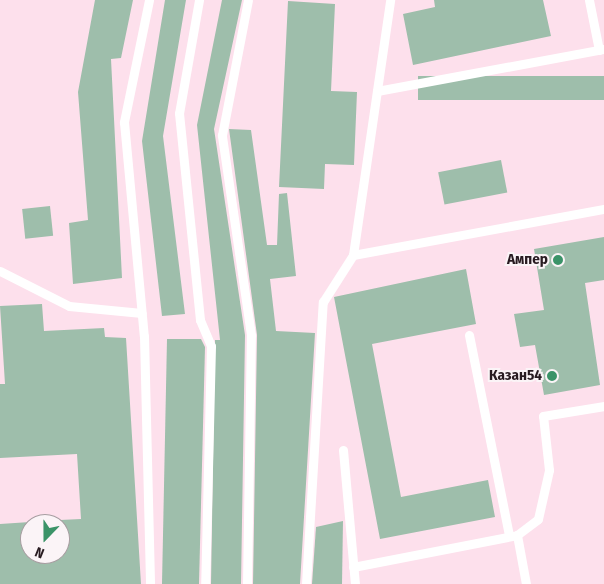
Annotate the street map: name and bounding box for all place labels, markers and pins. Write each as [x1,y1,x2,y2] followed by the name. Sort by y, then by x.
[507,251,548,269] place label: Ампер
[552,254,564,266] marker: Ампер
[489,367,542,385] place label: Казан54
[546,370,558,382] marker: Казан54

